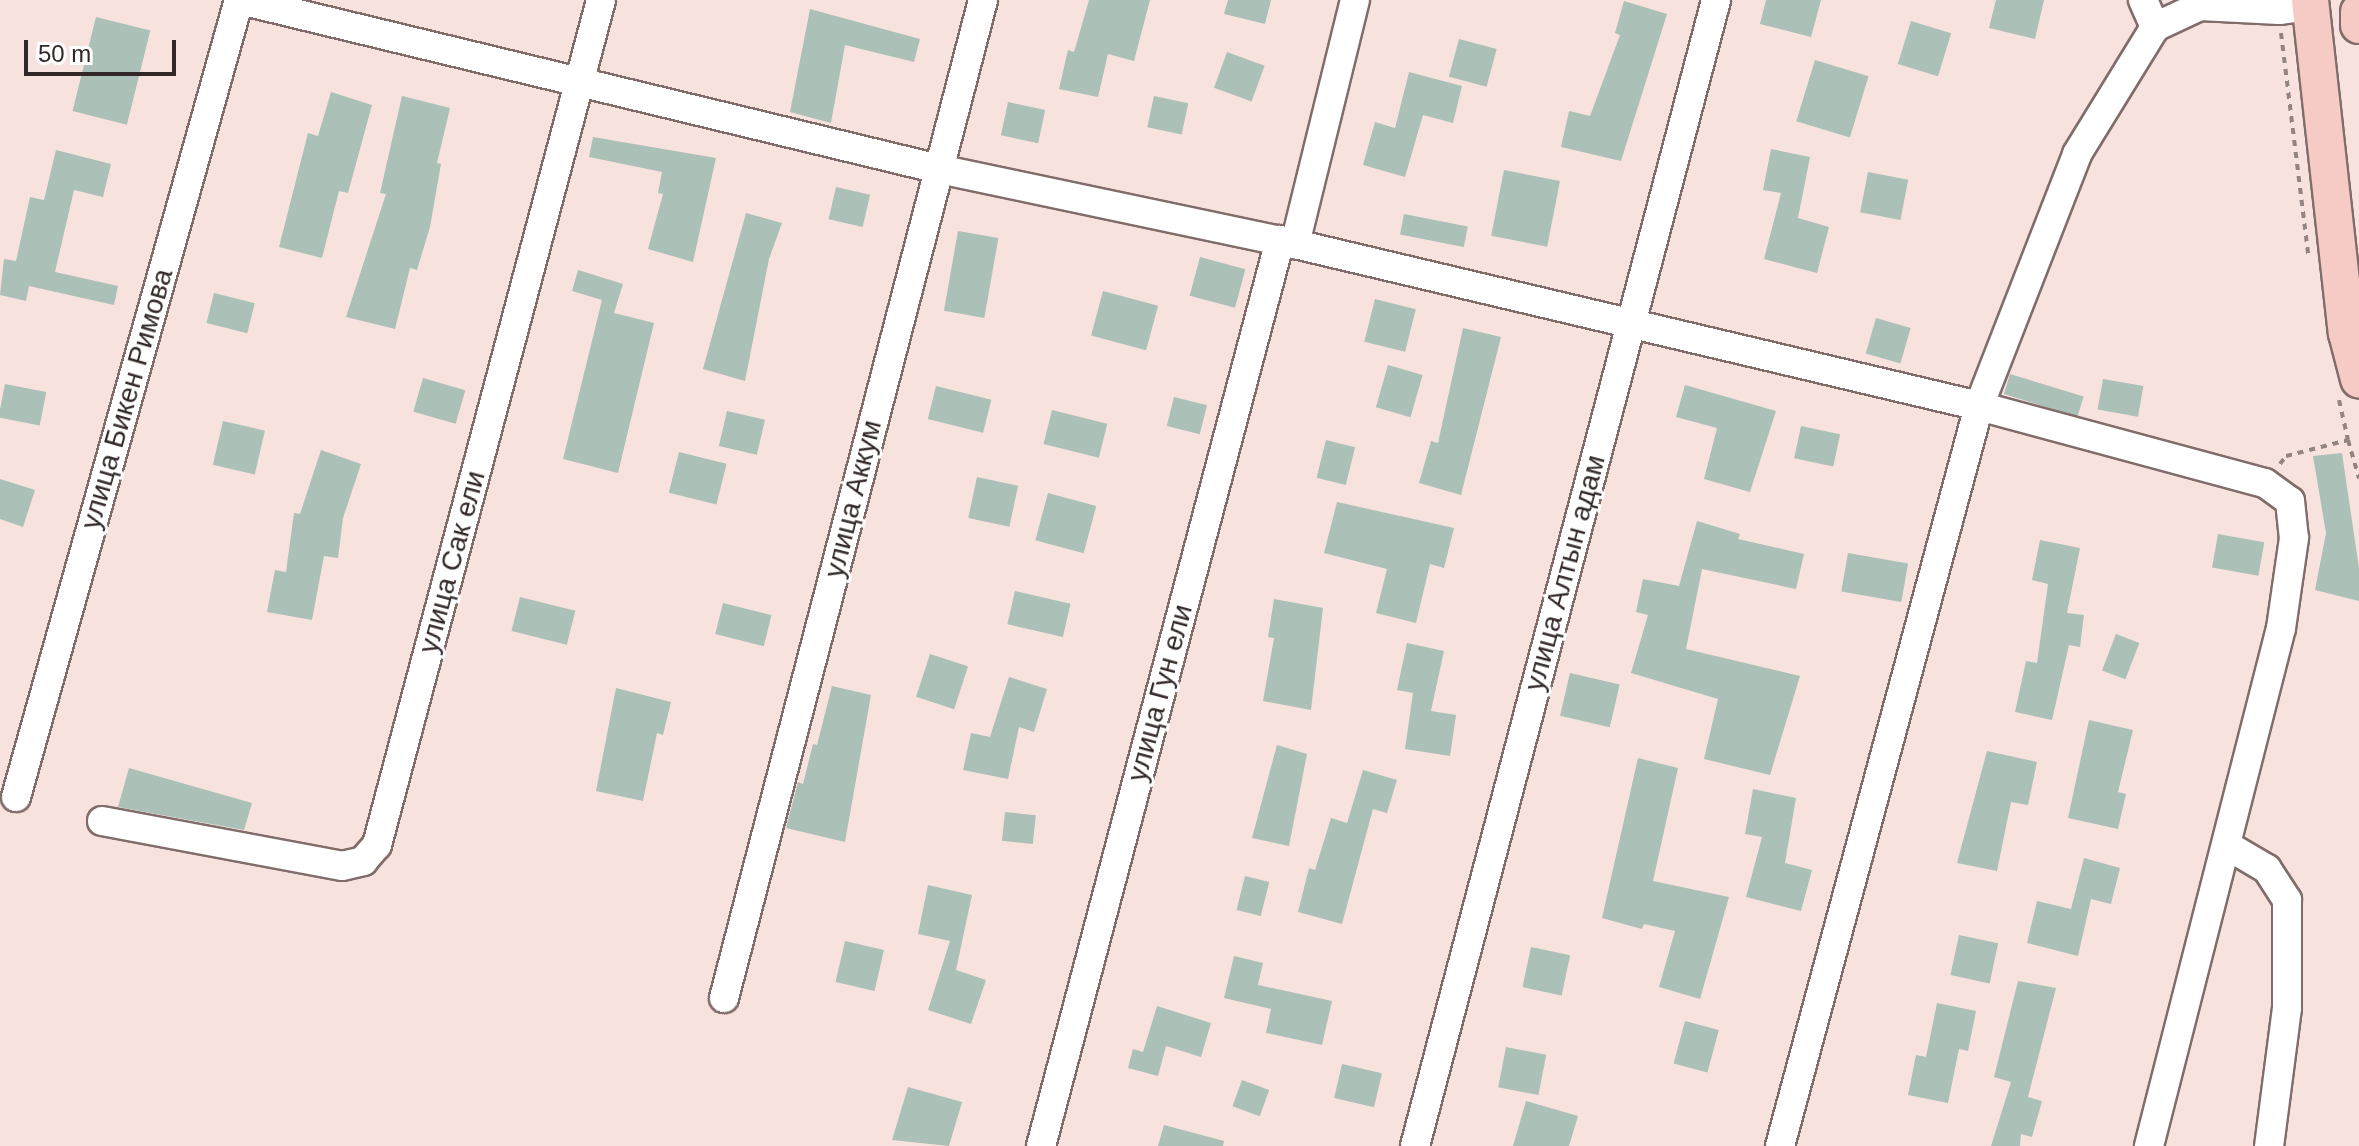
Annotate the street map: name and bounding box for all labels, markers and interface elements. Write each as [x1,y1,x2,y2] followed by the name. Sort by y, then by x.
[28,24,180,74] scale bar
[38,40,91,67] text: 50 m
[74,265,180,533] street label: улица Бикен Римова
[817,417,889,581] street label: улица Аккум
[1517,451,1613,695] street label: улица Алтын адам
[412,467,492,657] street label: улица Сак ели
[1120,601,1200,785] street label: улица Гун ели

